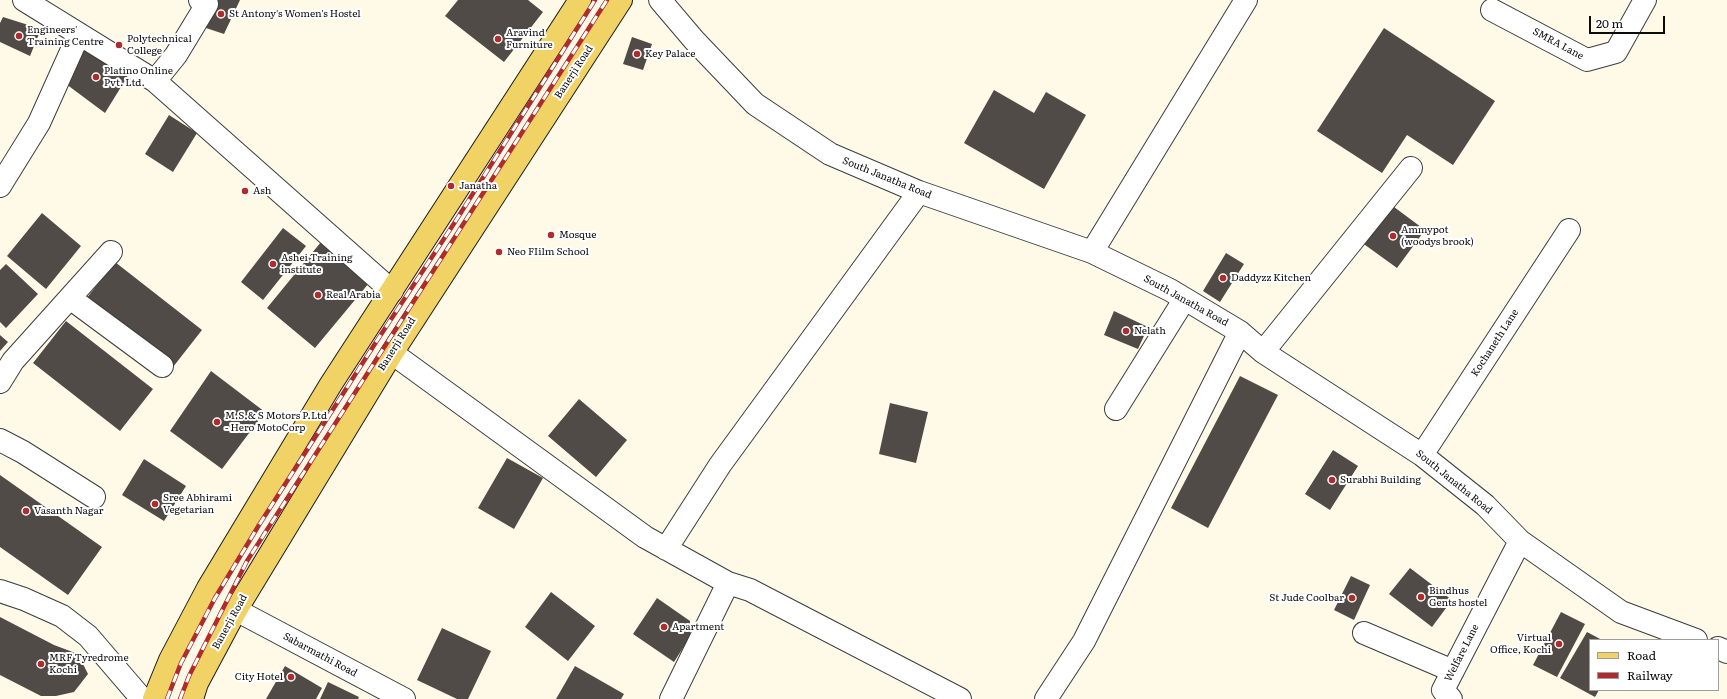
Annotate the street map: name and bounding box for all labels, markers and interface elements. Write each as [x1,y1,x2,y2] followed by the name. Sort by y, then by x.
[229,8,361,20] place label: St Antony's Women's Hostel
[1591,8,1667,34] scale bar
[216,9,226,19] marker: St Antony's Women's Hostel
[1596,14,1623,32] text: 20 m
[27,24,104,48] place label: Engineers' Training Centre
[1530,26,1586,62] street label: SMRA Lane
[506,27,553,50] place label: Aravind Furniture
[14,31,24,41] marker: Engineers' Training Centre
[127,33,192,56] place label: Polytechnical College
[493,34,503,44] marker: Aravind Furniture
[114,40,124,50] marker: Polytechnical College
[552,43,596,101] street label: Banerji Road
[645,48,695,60] place label: Key Palace
[632,49,642,59] marker: Key Palace
[104,65,173,88] place label: Platino Online Pvt. Ltd.
[91,72,101,82] marker: Platino Online Pvt. Ltd.
[841,155,933,201] street label: South Janatha Road
[459,180,497,192] place label: Janatha
[446,181,456,191] marker: Janatha
[253,185,271,197] place label: Ash
[240,186,250,196] marker: Ash
[1401,224,1474,248] place label: Ammypot (woodys brook)
[559,229,596,241] place label: Mosque
[546,230,556,240] marker: Mosque
[1388,231,1398,241] marker: Ammypot (woodys brook)
[507,246,589,258] place label: Neo FIilm School
[494,247,504,257] marker: Neo FIilm School
[281,252,353,276] place label: Ashei Training institute
[268,259,278,269] marker: Ashei Training institute
[1231,272,1311,284] place label: Daddyzz Kitchen
[1142,273,1230,329] street label: South Janatha Road
[1218,273,1228,283] marker: Daddyzz Kitchen
[326,289,381,301] place label: Real Arabia
[313,290,323,300] marker: Real Arabia
[1469,307,1521,379] street label: Kochaneth Lane
[376,315,418,373] street label: Banerji Road
[1134,325,1166,337] place label: Nelath
[1121,326,1131,336] marker: Nelath
[225,410,327,434] place label: M.S.& S Motors P.Ltd - Hero MotoCorp
[212,417,222,427] marker: M.S.& S Motors P.Ltd - Hero MotoCorp
[1413,447,1495,517] street label: South Janatha Road
[1340,474,1421,486] place label: Surabhi Building
[1327,475,1337,485] marker: Surabhi Building
[163,492,232,516] place label: Sree Abhirami Vegetarian
[150,499,160,509] marker: Sree Abhirami Vegetarian
[34,505,104,517] place label: Vasanth Nagar
[21,506,31,516] marker: Vasanth Nagar
[1429,585,1487,608] place label: Bindhus Gents hostel
[210,592,250,652] street label: Banerji Road
[1269,592,1344,604] place label: St Jude Coolbar
[1416,592,1426,602] marker: Bindhus Gents hostel
[1347,593,1357,603] marker: St Jude Coolbar
[672,621,724,633] place label: Apartment
[659,622,669,632] marker: Apartment
[1442,622,1482,684] street label: Welfare Lane
[281,630,359,680] street label: Sabarmathi Road
[1490,632,1551,656] place label: Virtual Office, Kochi
[1554,639,1564,649] marker: Virtual Office, Kochi
[1589,639,1719,691] legend
[1627,646,1656,664] text: Road
[49,652,129,676] place label: MRF Tyredrome Kochi
[36,659,46,669] marker: MRF Tyredrome Kochi
[1627,666,1673,684] text: Railway
[235,671,283,683] place label: City Hotel
[286,672,296,682] marker: City Hotel

